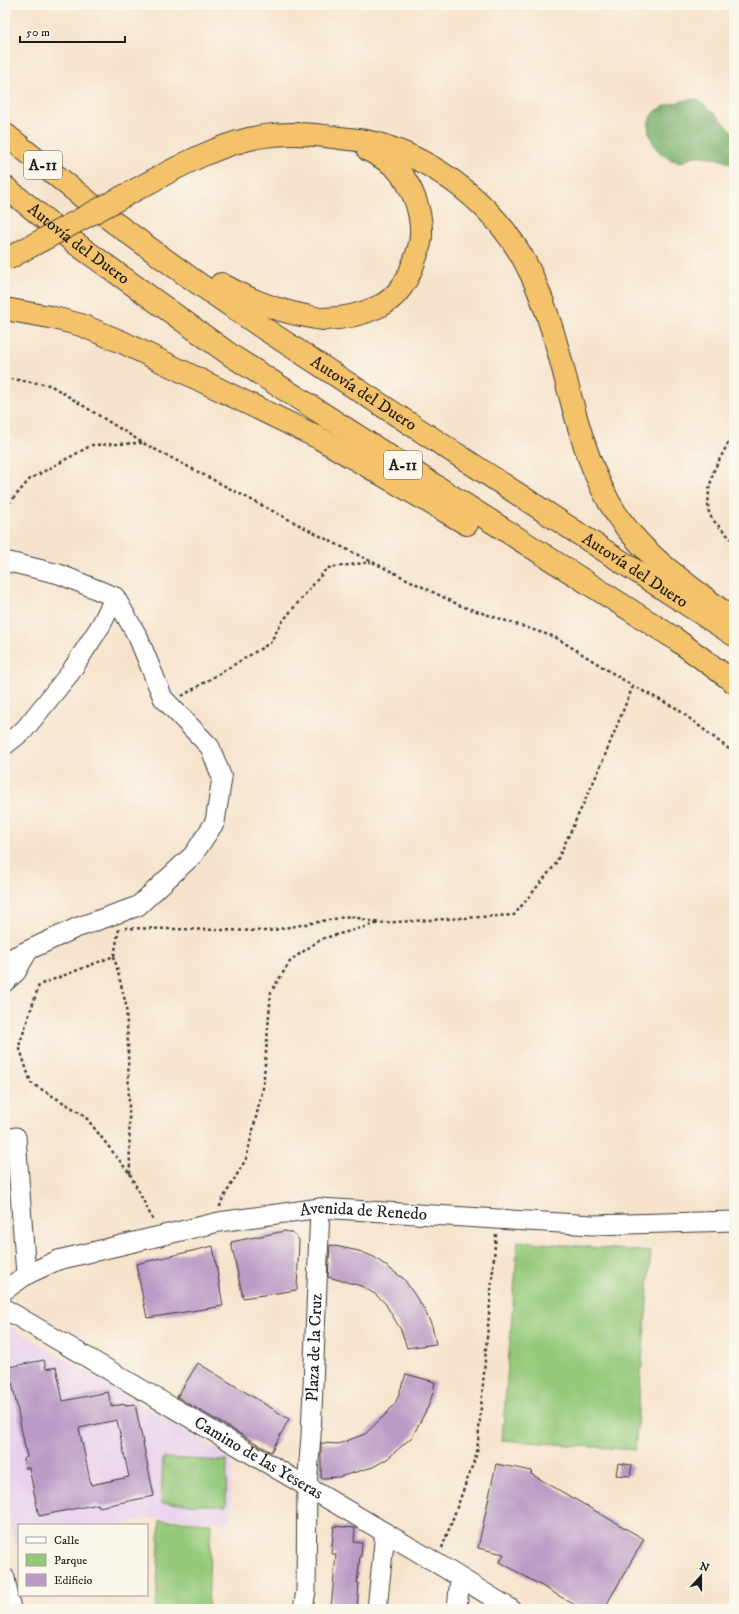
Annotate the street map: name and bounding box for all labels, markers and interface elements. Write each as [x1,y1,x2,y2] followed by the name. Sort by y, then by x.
[20,18,125,44] scale bar
[26,25,50,40] text: 50 m
[24,151,62,179] road number: A-11
[23,198,134,290] street label: Autovía del Duero
[306,351,421,436] street label: Autovía del Duero
[384,451,422,479] road number: A-11
[578,528,692,613] street label: Autovía del Duero
[298,1197,428,1226] street label: Avenida de Renedo
[301,1292,328,1402] street label: Plaza de la Cruz
[190,1412,327,1505] street label: Camino de las Yeseras
[18,1524,148,1596] legend
[54,1533,79,1548] text: Calle
[54,1553,87,1568] text: Parque
[681,1556,721,1596] north arrow
[698,1559,711,1576] text: N
[54,1573,93,1588] text: Edificio

